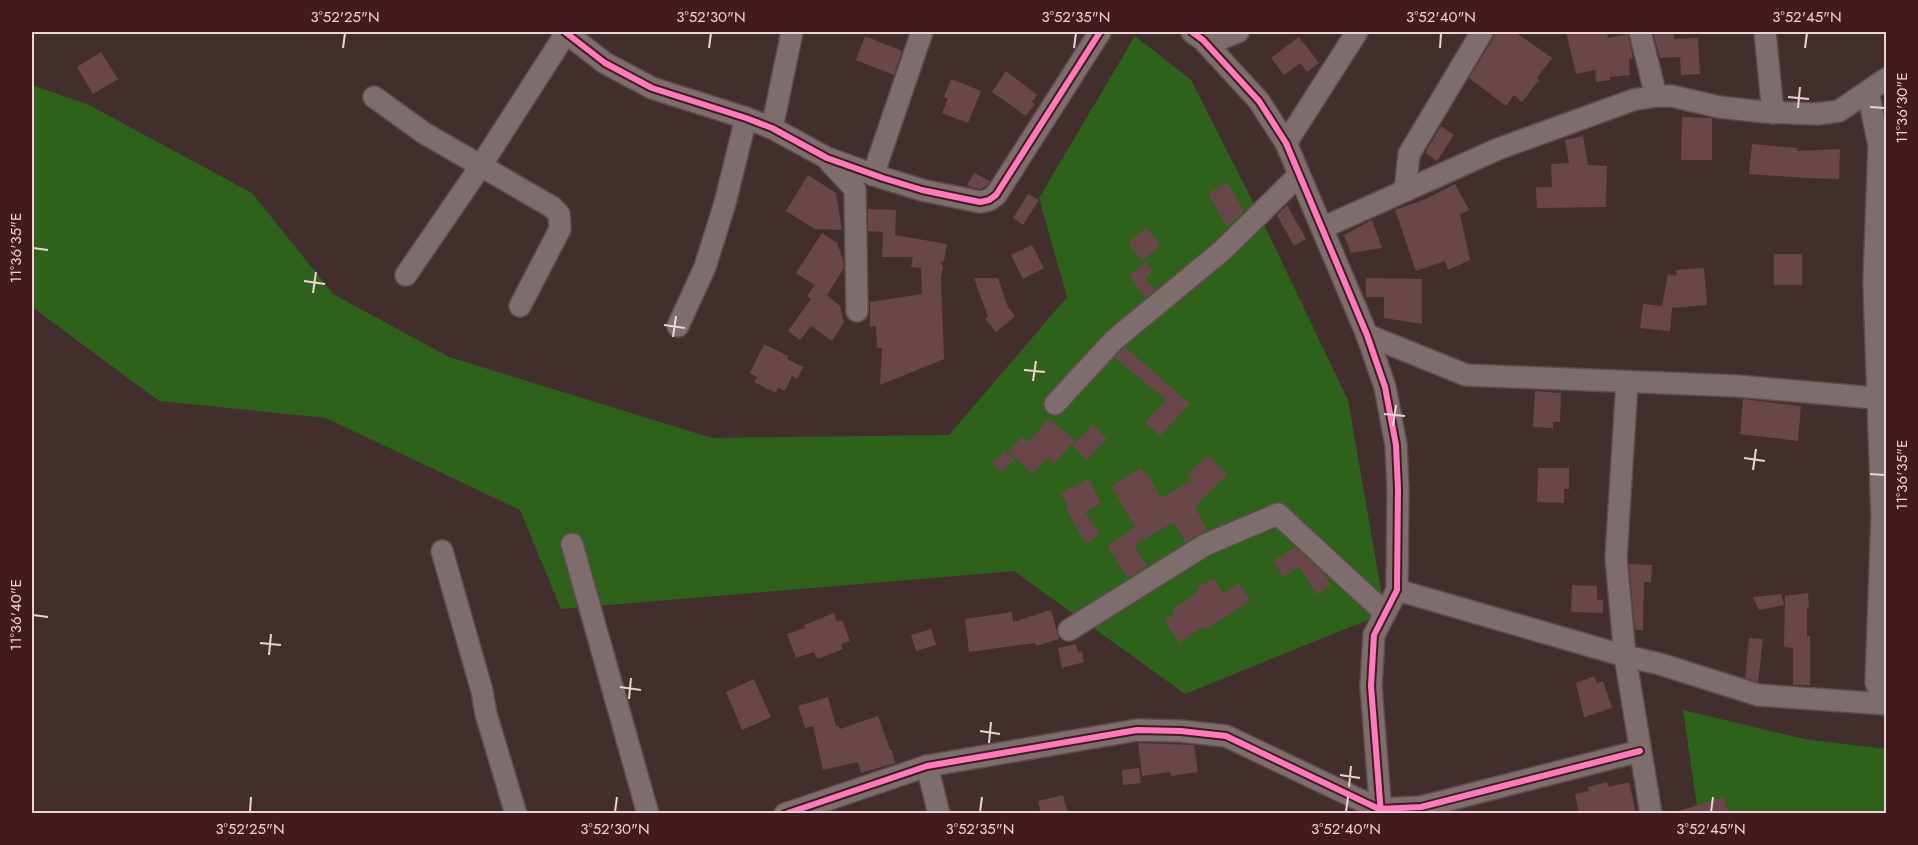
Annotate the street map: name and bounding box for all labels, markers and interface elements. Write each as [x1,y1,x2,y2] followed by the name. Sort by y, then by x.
[310,6,380,28] text: 3°52'25"N
[676,6,746,28] text: 3°52'30"N
[1042,6,1110,28] text: 3°52'35"N
[1406,6,1476,28] text: 3°52'40"N
[1772,6,1842,28] text: 3°52'45"N
[1891,72,1913,144] text: 11°36'30"E
[5,213,27,283] text: 11°36'35"E
[1891,440,1913,510] text: 11°36'35"E
[5,579,27,651] text: 11°36'40"E
[215,818,285,840] text: 3°52'25"N
[580,818,650,840] text: 3°52'30"N
[946,818,1014,840] text: 3°52'35"N
[1311,818,1381,840] text: 3°52'40"N
[1676,818,1746,840] text: 3°52'45"N

